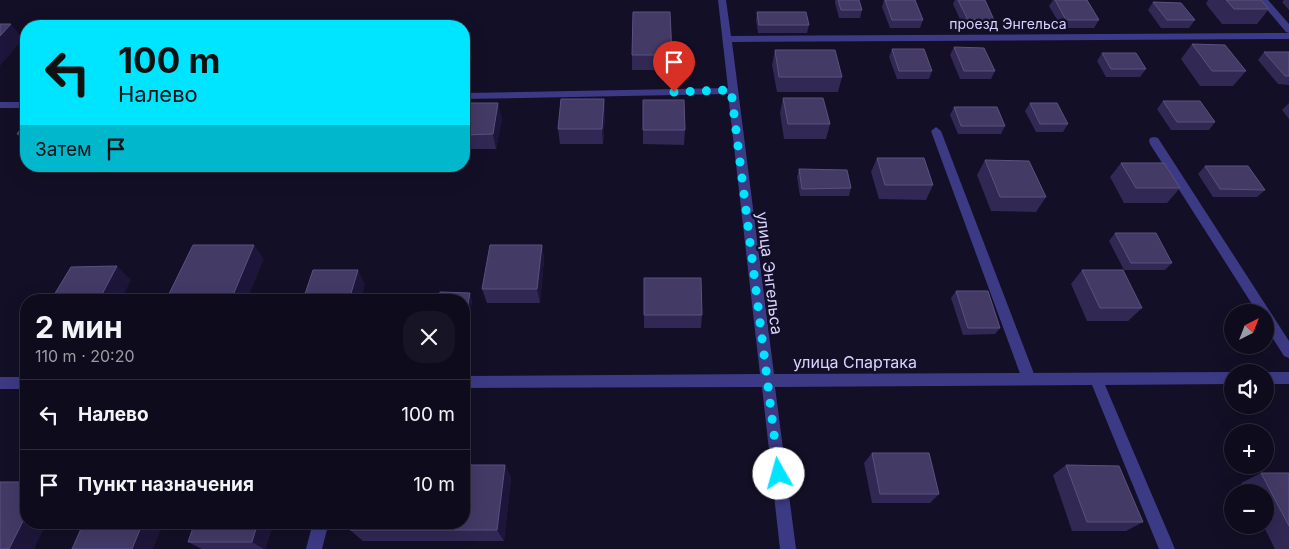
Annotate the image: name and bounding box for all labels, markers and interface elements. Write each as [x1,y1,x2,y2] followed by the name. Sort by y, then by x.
[949,15,1067,32] street label: проезд Энгельса
[118,39,221,81] text: 100 m
[35,40,100,105] icon: left
[653,41,695,92] pin
[660,48,688,76] icon: arrive
[118,81,198,107] text: Налево
[102,135,130,163] icon: arrive
[35,138,92,161] text: Затем
[753,210,787,336] street label: улица Энгельса
[1224,304,1274,354] north arrow
[1224,304,1274,534] map controls
[35,309,123,345] text: 2 мин
[403,311,455,363] button: close
[35,346,135,366] text: 110 m · 20:20
[793,352,917,372] street label: улица Спартака
[1224,364,1274,414] button: sound
[35,401,63,429] icon: left
[78,403,149,426] text: Налево
[401,403,455,426] text: 100 m
[1224,424,1274,474] button: +
[752,447,804,499] position arrow
[35,471,63,499] icon: arrive
[78,473,254,496] text: Пункт назначения
[413,473,455,496] text: 10 m
[1224,484,1274,534] button: −

